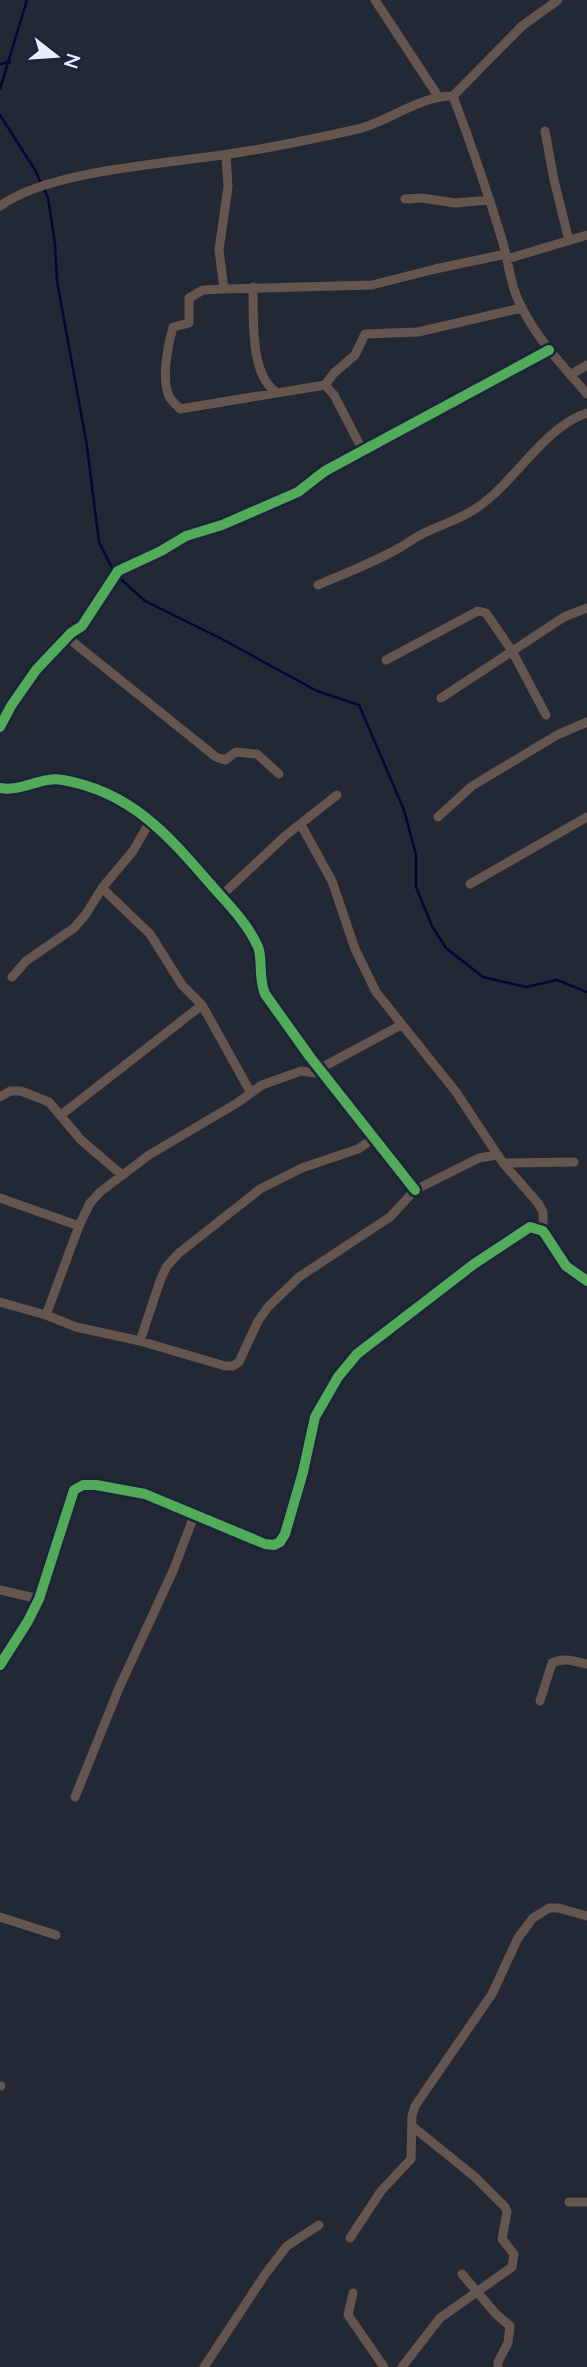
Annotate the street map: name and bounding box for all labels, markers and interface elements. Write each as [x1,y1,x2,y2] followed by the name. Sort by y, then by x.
[21,21,91,91] north arrow
[60,51,86,71] text: N

